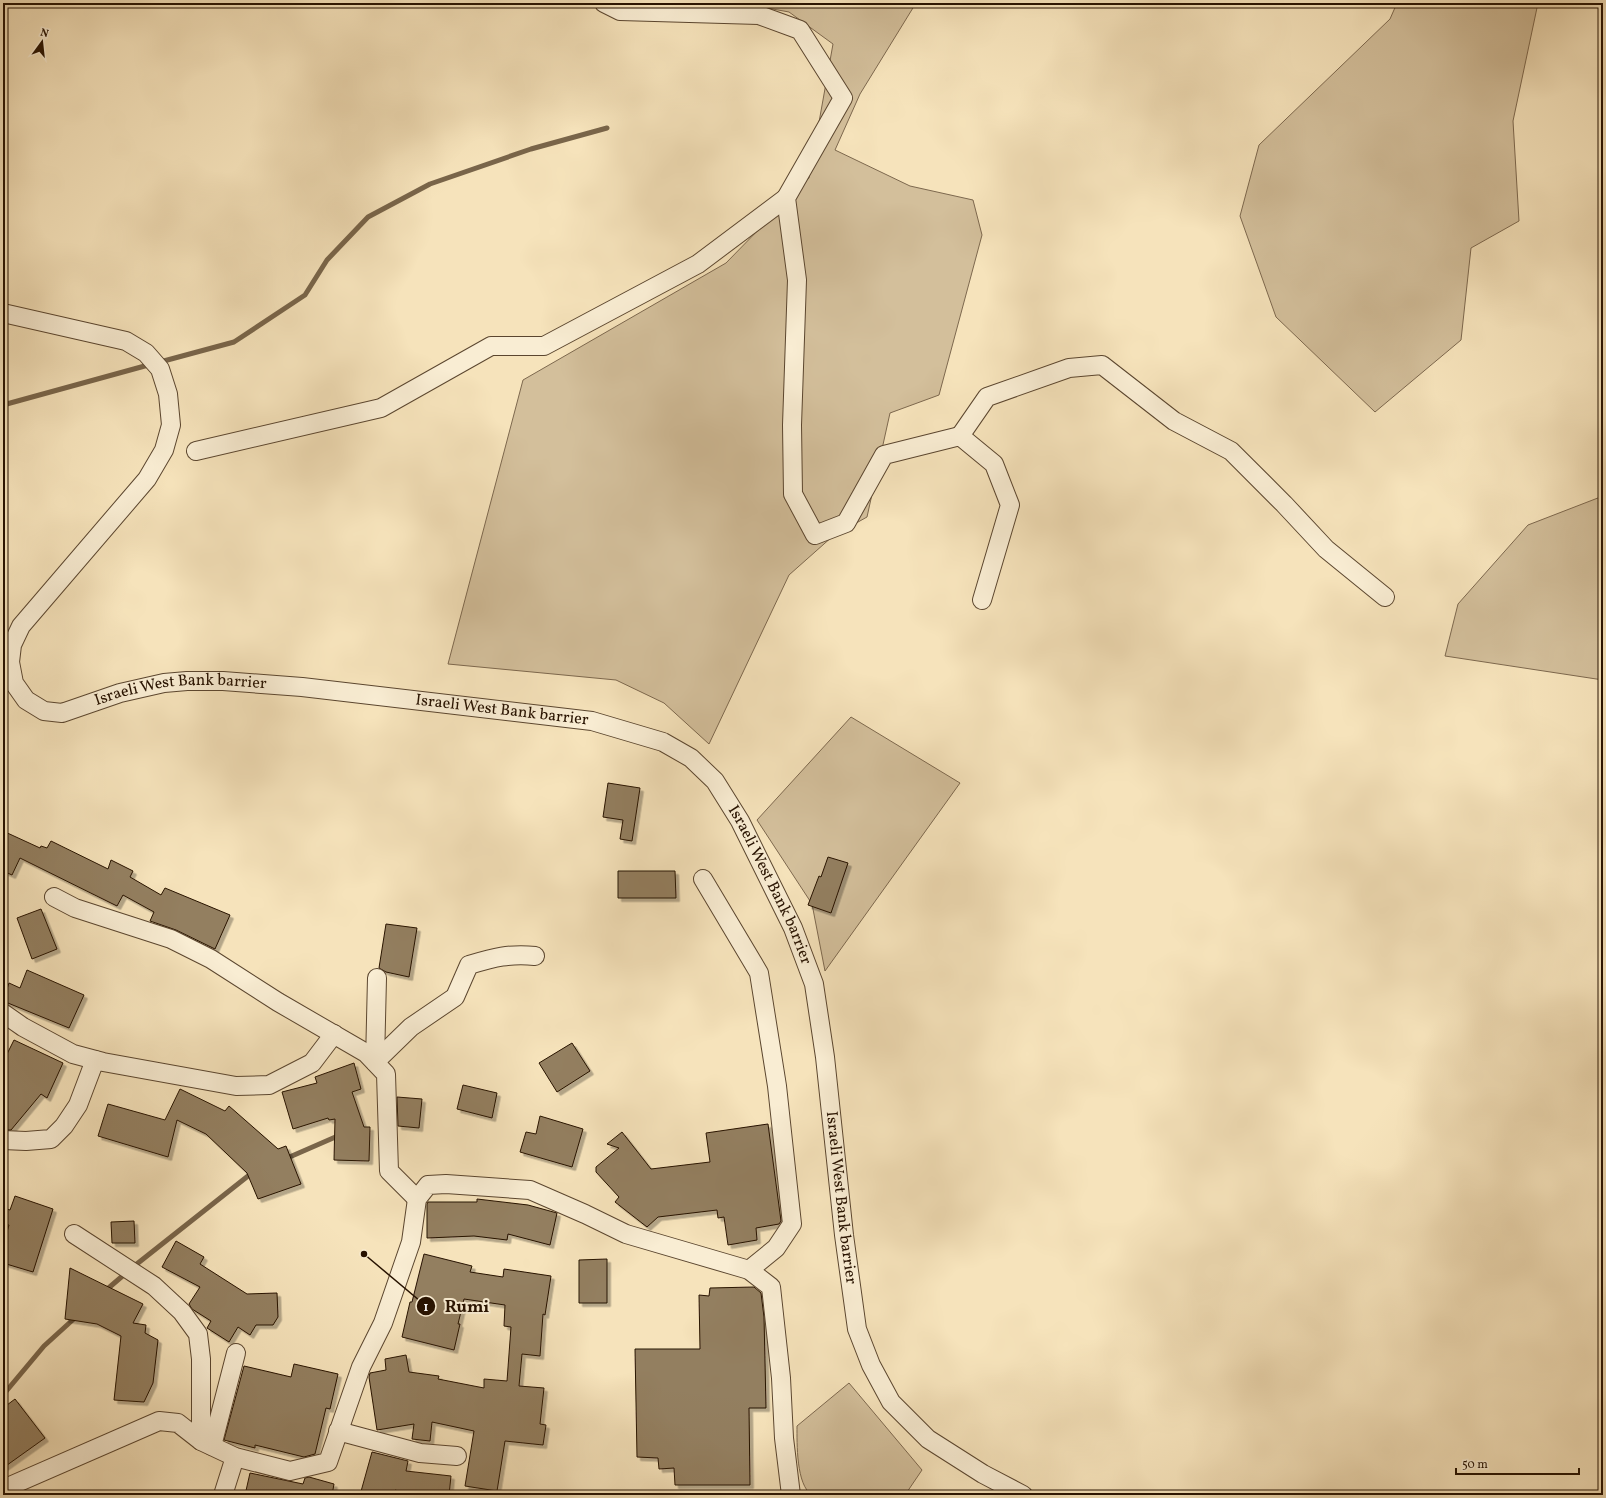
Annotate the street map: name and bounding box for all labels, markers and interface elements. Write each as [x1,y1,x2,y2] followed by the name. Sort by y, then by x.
[22,22,62,62] north arrow
[38,26,50,42] text: N
[92,670,268,712] street label: Israeli West Bank barrier
[414,689,590,732] street label: Israeli West Bank barrier
[722,801,817,968] street label: Israeli West Bank barrier
[820,1110,862,1286] street label: Israeli West Bank barrier
[416,1292,497,1321] callout: Rumi
[445,1296,489,1319] text: Rumi
[424,1300,429,1316] text: 1
[1456,1450,1579,1476] scale bar
[1462,1457,1488,1473] text: 50 m

